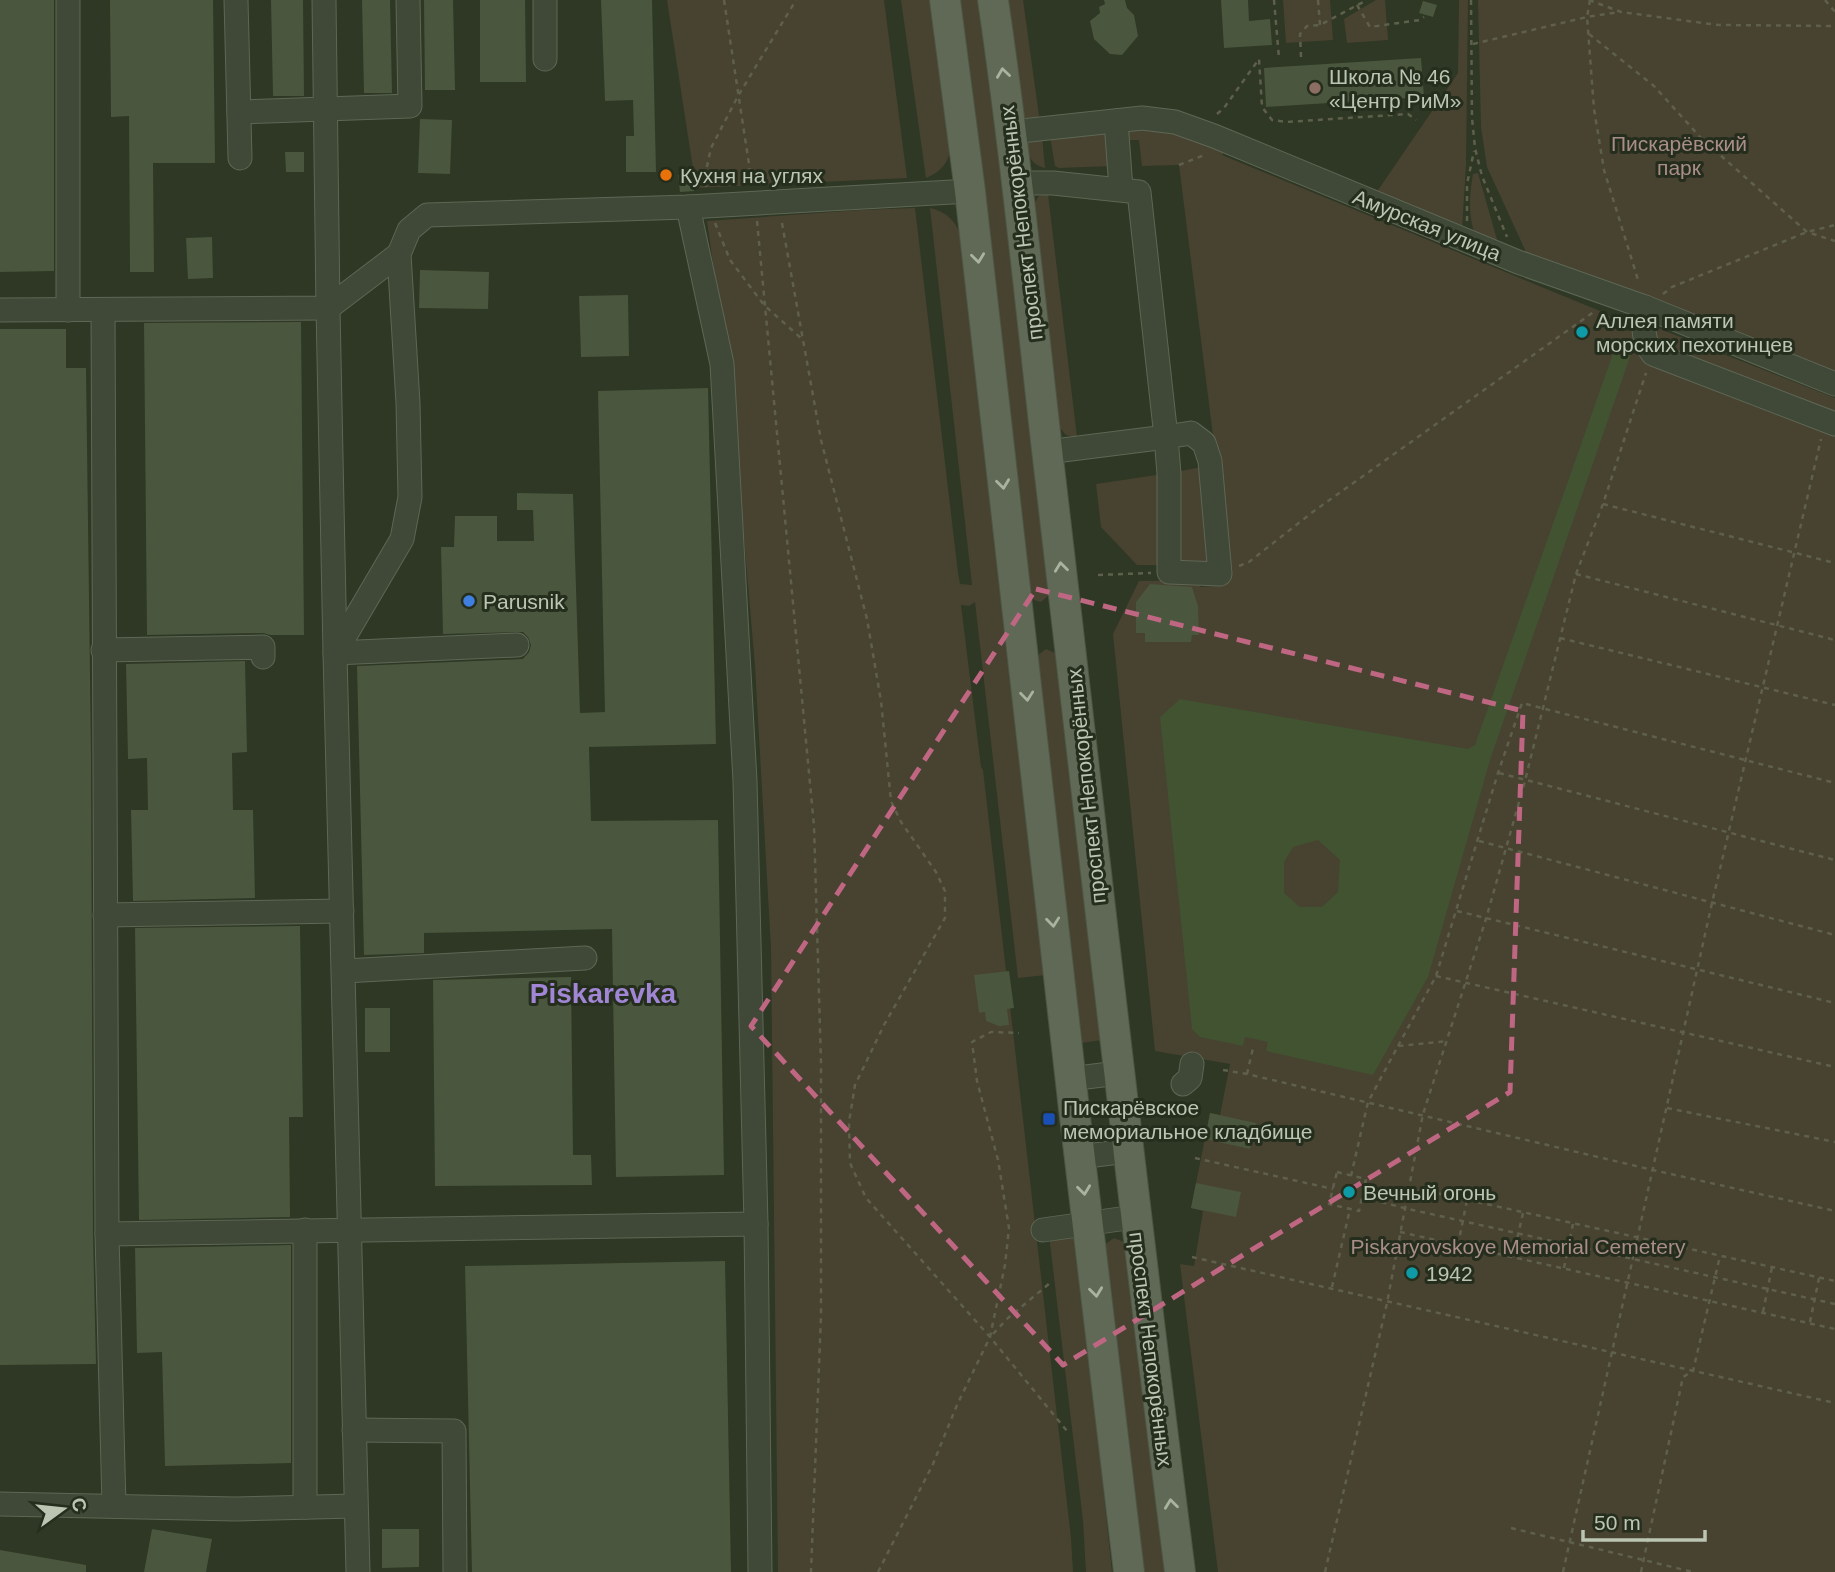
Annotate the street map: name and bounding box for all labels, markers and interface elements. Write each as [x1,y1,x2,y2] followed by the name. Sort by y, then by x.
[1329,65,1462,112] place label: Школа № 46 «Центр РиМ»
[996,68,1011,79] one-way arrow
[1307,80,1323,96] marker: Школа № 46 «Центр РиМ»
[995,104,1047,342] street label: проспект Непокорённых
[1611,132,1747,179] park label: Пискарёвский парк
[680,164,823,187] place label: Кухня на углях
[658,167,674,183] marker: Кухня на углях
[1350,185,1505,265] street label: Амурская улица
[970,253,985,264] one-way arrow
[1596,309,1793,356] place label: Аллея памяти морских пехотинцев
[1574,324,1590,340] marker: Аллея памяти морских пехотинцев
[996,479,1011,490] one-way arrow
[1054,561,1069,573] one-way arrow
[483,590,565,613] place label: Parusnik
[461,593,477,609] marker: Parusnik
[1062,667,1110,905] street label: проспект Непокорённых
[1020,690,1035,702] one-way arrow
[1045,916,1060,928] one-way arrow
[530,978,677,1009] district label: Piskarevka
[1063,1096,1312,1143] place label: Пискарёвское мемориальное кладбище
[1041,1111,1057,1127] marker: Пискарёвское мемориальное кладбище
[1363,1181,1496,1204] place label: Вечный огонь
[1076,1184,1091,1196] one-way arrow
[1341,1184,1357,1200] marker: Вечный огонь
[1125,1230,1177,1468] street label: проспект Непокорённых
[1351,1235,1686,1258] park label: Piskaryovskoye Memorial Cemetery
[1426,1262,1473,1285] place label: 1942
[1404,1265,1420,1281] marker: 1942
[1088,1286,1103,1297] one-way arrow
[28,1474,98,1544] north arrow
[67,1495,91,1514] text: С
[1164,1498,1179,1510] one-way arrow
[1583,1498,1706,1542] scale bar
[1594,1511,1641,1534] text: 50 m

